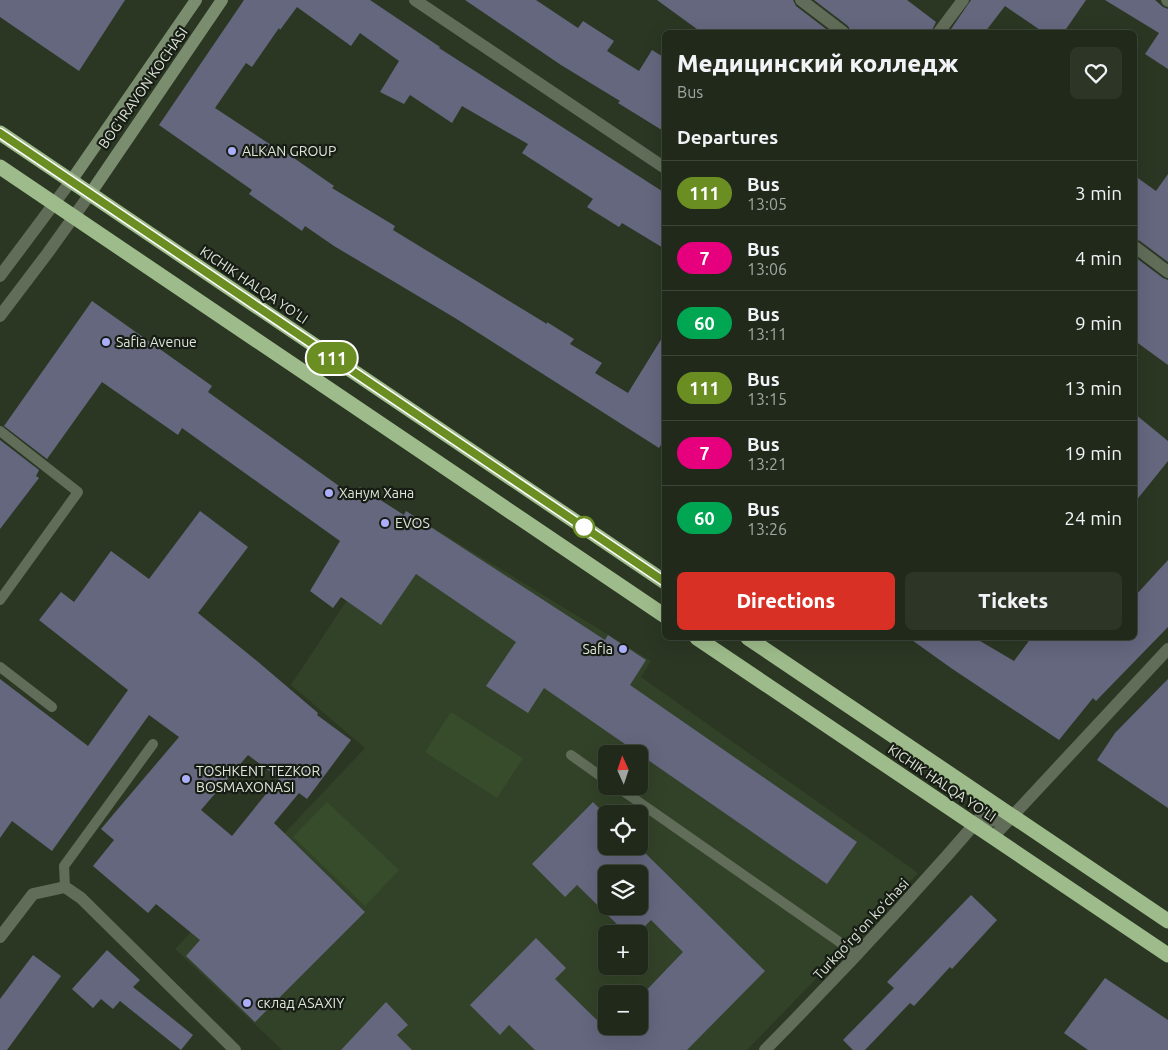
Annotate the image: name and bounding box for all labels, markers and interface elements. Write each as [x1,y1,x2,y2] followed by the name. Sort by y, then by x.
[95,24,191,152] street label: BOG'IRAVON KOCHASI
[1070,47,1122,99] button: heart
[677,50,958,77] text: Медицинский колледж
[677,83,703,101] text: Bus
[677,126,778,148] text: Departures
[242,143,336,159] place label: ALKAN GROUP
[226,145,238,157] marker: ALKAN GROUP
[747,173,780,195] text: Bus
[1075,182,1122,204] text: 3 min
[689,183,720,203] text: 111
[747,195,787,213] text: 13:05
[747,238,780,260] text: Bus
[197,243,311,327] street label: KICHIK HALQA YO'LI
[1075,247,1122,269] text: 4 min
[699,248,710,268] text: 7
[747,260,787,278] text: 13:06
[747,303,780,325] text: Bus
[1075,312,1122,334] text: 9 min
[694,313,715,333] text: 60
[747,325,787,343] text: 13:11
[116,334,197,350] place label: Safia Avenue
[100,336,112,348] marker: Safia Avenue
[303,342,361,374] line badge: 111
[317,348,347,368] text: 111
[747,368,780,390] text: Bus
[1064,377,1122,399] text: 13 min
[689,378,720,398] text: 111
[747,390,787,408] text: 13:15
[747,433,780,455] text: Bus
[1064,442,1122,464] text: 19 min
[699,443,710,463] text: 7
[747,455,787,473] text: 13:21
[339,485,414,501] place label: Ханум Хана
[323,487,335,499] marker: Ханум Хана
[747,498,780,520] text: Bus
[1064,507,1122,529] text: 24 min
[694,508,715,528] text: 60
[395,515,430,531] place label: EVOS
[573,516,595,538] unlabelled marker
[379,517,391,529] marker: EVOS
[747,520,787,538] text: 13:26
[677,572,895,630] button: Directions
[905,572,1122,630] button: Tickets
[583,641,613,657] place label: Safia
[617,643,629,655] marker: Safia
[885,741,999,825] street label: KICHIK HALQA YO'LI
[598,745,648,795] north arrow
[598,745,648,1035] map controls
[196,763,320,795] place label: TOSHKENT TEZKOR BOSMAXONASI
[180,773,192,785] marker: TOSHKENT TEZKOR BOSMAXONASI
[598,805,648,855] button: locate
[598,865,648,915] button: layers
[810,875,912,983] street label: Turkqoʻrgʻon koʻchasi
[598,925,648,975] button: +
[598,985,648,1035] button: −
[257,995,344,1011] place label: склад ASAXIY
[241,997,253,1009] marker: склад ASAXIY

